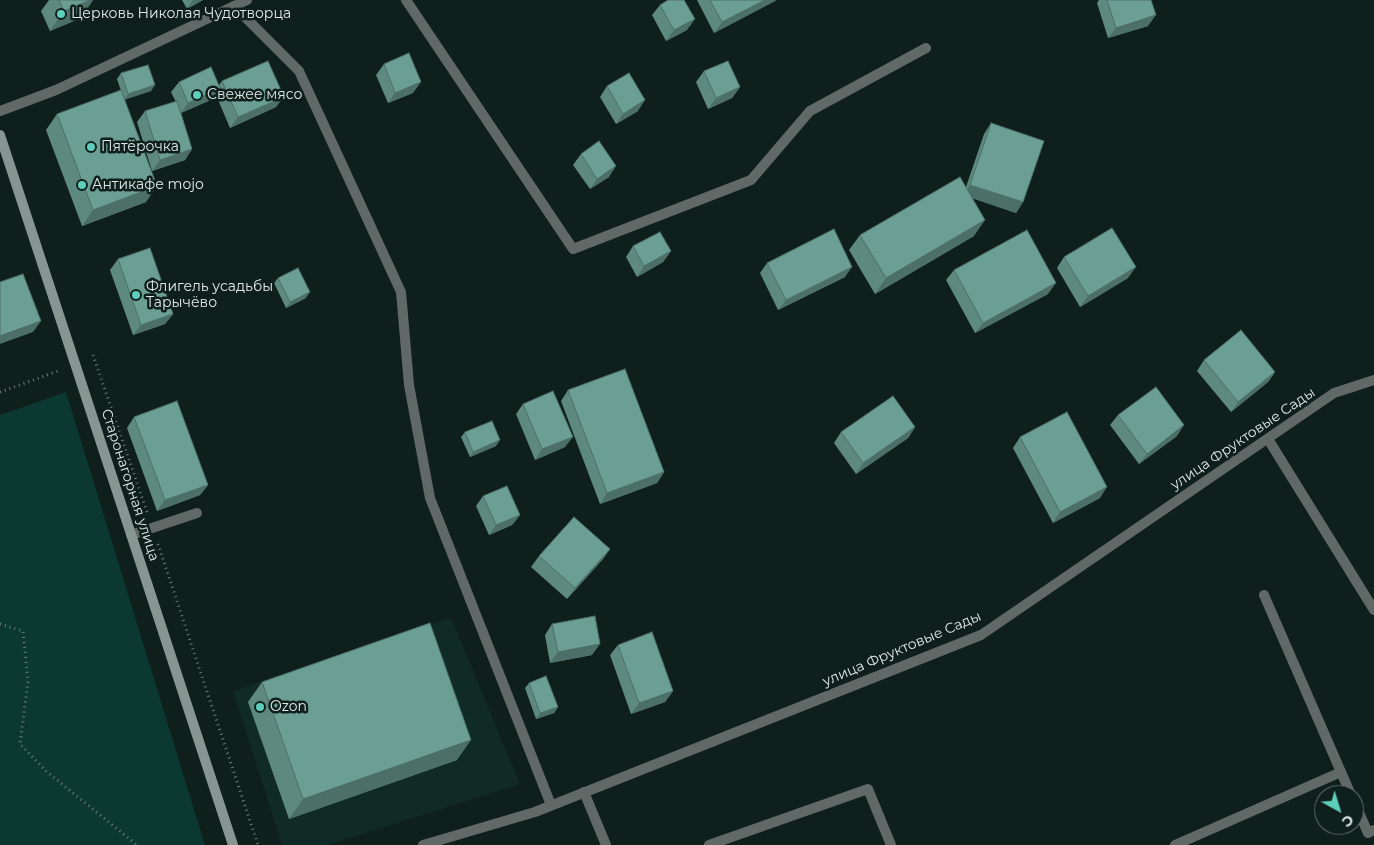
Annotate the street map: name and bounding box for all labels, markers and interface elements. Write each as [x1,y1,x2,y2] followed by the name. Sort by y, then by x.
[71,6,291,22] place label: Церковь Николая Чудотворца
[55,8,67,20] marker: Церковь Николая Чудотворца
[207,87,302,103] place label: Свежее мясо
[191,89,203,101] marker: Свежее мясо
[101,139,179,155] place label: Пятёрочка
[85,141,97,153] marker: Пятёрочка
[92,177,204,193] place label: Антикафе mojo
[76,179,88,191] marker: Антикафе mojo
[146,279,273,312] place label: Флигель усадьбы Тарычёво
[130,289,142,301] marker: Флигель усадьбы Тарычёво
[1168,384,1318,494] street label: улица Фруктовые Сады
[97,407,163,563] street label: Старонагорная улица
[820,608,984,690] street label: улица Фруктовые Сады
[270,699,307,715] place label: Ozon
[254,701,266,713] marker: Ozon
[1314,785,1364,835] north arrow
[1338,811,1357,831] text: С

